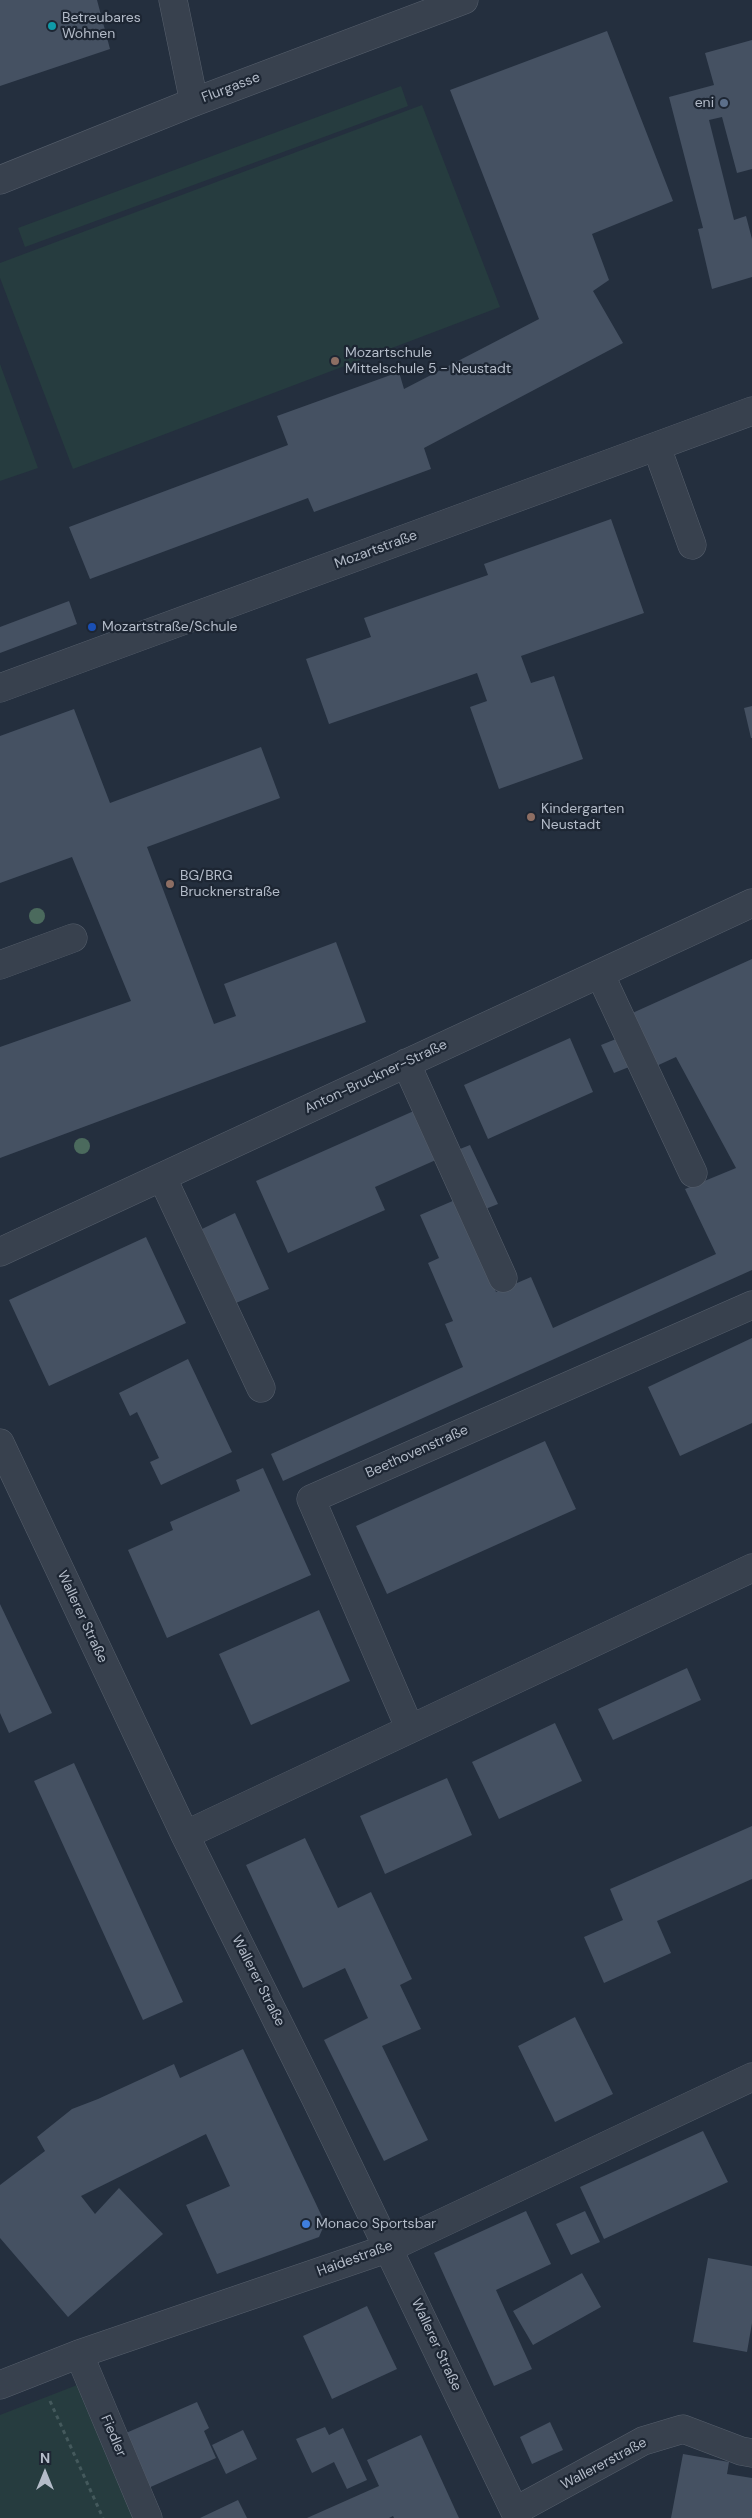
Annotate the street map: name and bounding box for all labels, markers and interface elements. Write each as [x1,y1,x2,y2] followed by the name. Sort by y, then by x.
[62,10,141,42] place label: Betreubares Wohnen
[46,20,58,32] marker: Betreubares Wohnen
[199,69,263,107] street label: Flurgasse
[695,95,714,111] place label: eni
[718,97,730,109] marker: eni
[345,345,511,378] place label: Mozartschule Mittelschule 5 - Neustadt
[329,355,341,367] marker: Mozartschule Mittelschule 5 - Neustadt
[332,527,420,573] street label: Mozartstraße
[102,619,238,635] place label: Mozartstraße/Schule
[86,621,98,633] marker: Mozartstraße/Schule
[541,801,624,834] place label: Kindergarten Neustadt
[525,811,537,823] marker: Kindergarten Neustadt
[180,868,280,900] place label: BG/BRG Brucknerstraße
[164,878,176,890] marker: BG/BRG Brucknerstraße
[302,1037,450,1117] street label: Anton-Bruckner-Straße
[363,1422,471,1482] street label: Beethovenstraße
[53,1568,111,1666] street label: Wallerer Straße
[228,1933,288,2029] street label: Wallerer Straße
[316,2216,436,2232] place label: Monaco Sportsbar
[300,2218,312,2230] marker: Monaco Sportsbar
[315,2238,395,2280] street label: Haidestraße
[407,2296,465,2394] street label: Wallerer Straße
[97,2413,129,2459] street label: Fiedler
[558,2434,650,2494] street label: Wallererstraße
[20,2448,70,2498] north arrow
[40,2449,50,2467] text: N

